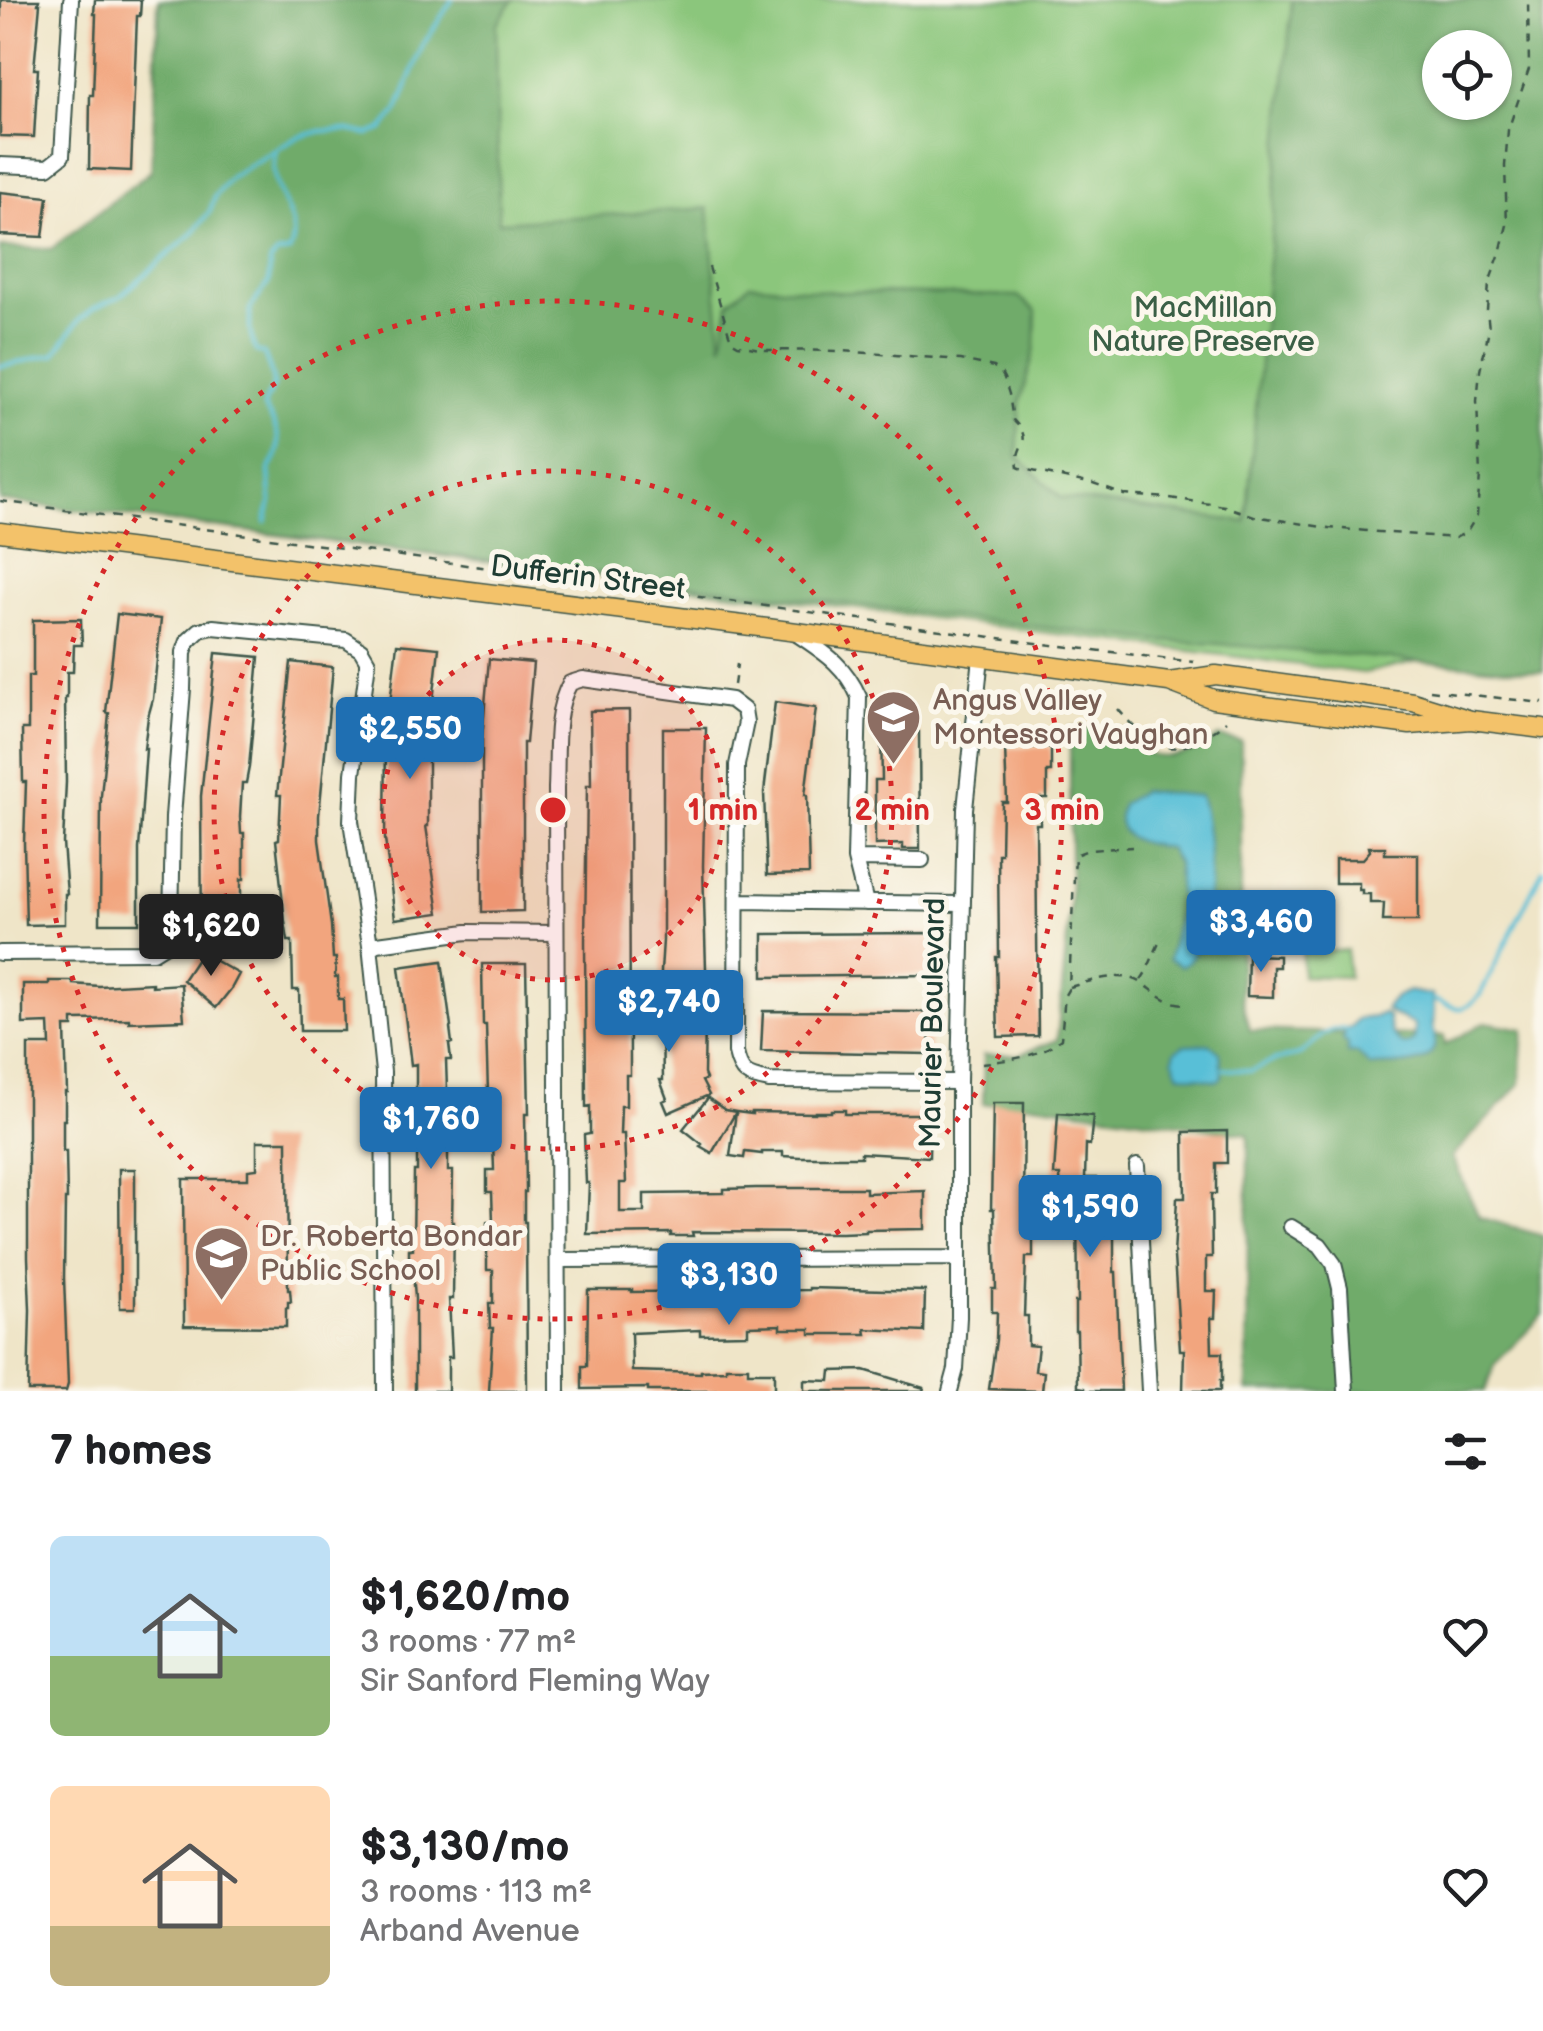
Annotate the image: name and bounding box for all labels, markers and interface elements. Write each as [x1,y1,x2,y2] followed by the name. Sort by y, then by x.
[1422,30,1512,120] map controls
[1422,30,1512,120] button: locate
[1091,290,1315,360] park label: MacMillan Nature Preserve
[488,548,688,608] street label: Dufferin Street
[933,683,1208,753] place label: Angus Valley Montessori Vaughan
[864,688,924,767] school or university icon: Angus Valley Montessori Vaughan
[329,697,491,782] pin: $2,550
[358,710,462,749] text: $2,550
[535,792,571,828] centre of rings
[688,793,758,829] text: 1 min
[854,793,930,829] text: 2 min
[1024,793,1100,829] text: 3 min
[1180,890,1342,975] pin: $3,460
[130,894,292,979] pin: $1,620
[913,897,953,1149] street label: Maurier Boulevard
[1208,903,1314,942] text: $3,460
[161,907,261,946] text: $1,620
[588,970,750,1055] pin: $2,740
[617,983,721,1022] text: $2,740
[350,1087,512,1172] pin: $1,760
[382,1100,480,1139] text: $1,760
[1009,1175,1171,1260] pin: $1,590
[1041,1188,1139,1227] text: $1,590
[260,1219,523,1289] place label: Dr. Roberta Bondar Public School
[191,1224,251,1303] school or university icon: Dr. Roberta Bondar Public School
[648,1243,810,1328] pin: $3,130
[680,1256,778,1295] text: $3,130
[1438,1424,1493,1479] icon: filters
[50,1426,212,1477] text: 7 homes
[360,1572,570,1623] text: $1,620/mo
[130,1576,250,1696] icon: home
[1438,1609,1493,1664] icon: heart
[360,1623,576,1662] text: 3 rooms · 77 m²
[360,1662,710,1701] text: Sir Sanford Fleming Way
[360,1822,569,1873] text: $3,130/mo
[130,1826,250,1946] icon: home
[1438,1859,1493,1914] icon: heart
[360,1873,592,1912] text: 3 rooms · 113 m²
[360,1912,580,1951] text: Arband Avenue

